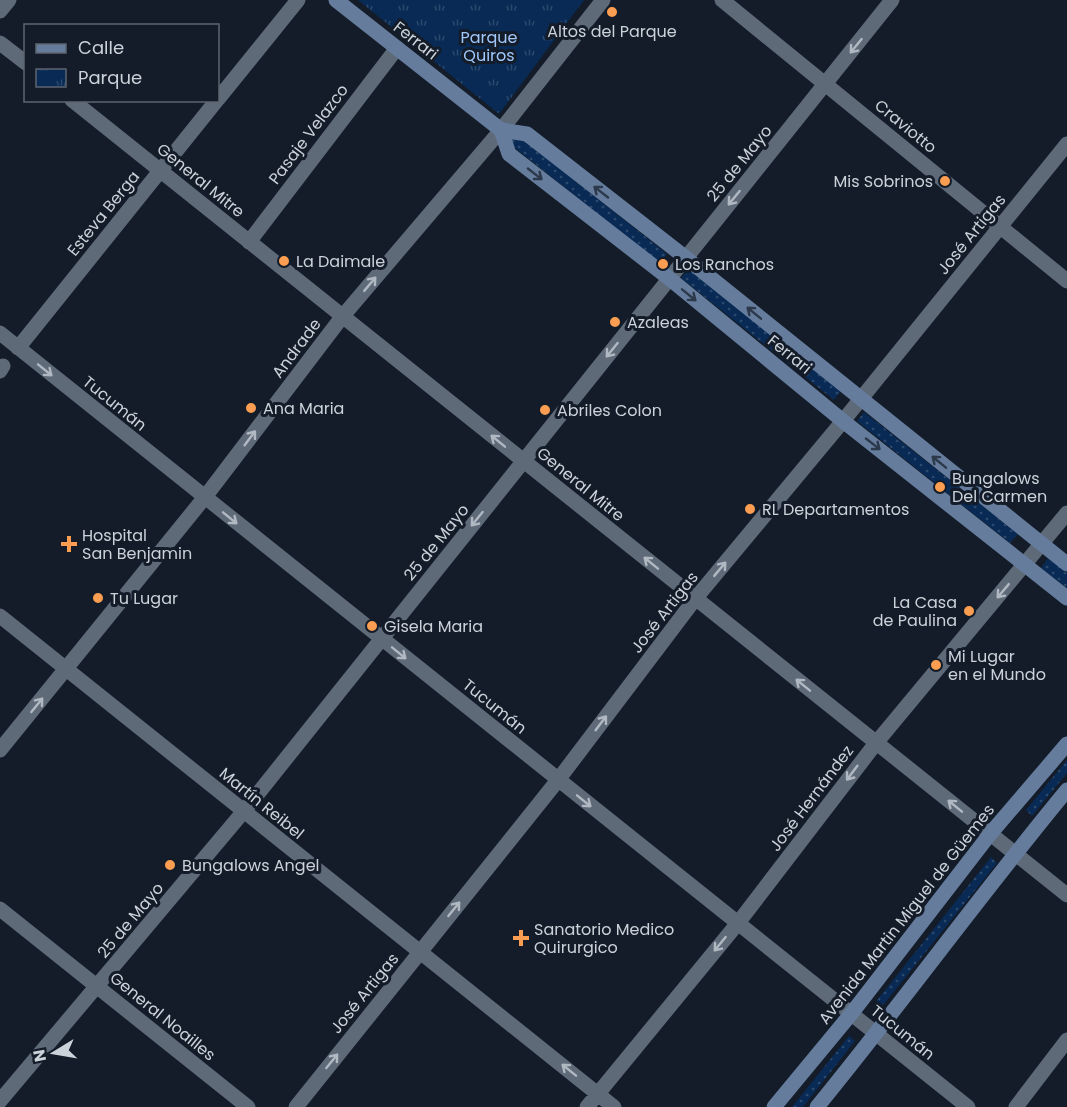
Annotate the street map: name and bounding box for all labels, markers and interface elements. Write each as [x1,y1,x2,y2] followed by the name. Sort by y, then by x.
[605,5,619,19] marker: Altos del Parque
[389,16,443,65] street label: Ferrari
[547,20,677,43] place label: Altos del Parque
[24,24,219,102] legend
[460,26,518,67] park label: Parque Quiros
[78,35,124,60] text: Calle
[849,37,862,53] one-way arrow
[78,65,142,90] text: Parque
[263,79,354,189] street label: Pasaje Velazco
[870,94,942,159] street label: Craviotto
[701,120,777,206] street label: 25 de Mayo
[152,138,250,223] street label: General Mitre
[62,166,145,261] street label: Esteva Berga
[527,168,543,181] one-way arrow
[833,170,933,193] place label: Mis Sobrinos
[938,174,952,188] marker: Mis Sobrinos
[594,186,610,199] one-way arrow
[932,189,1011,280] street label: José Artigas
[727,190,741,205] one-way arrow
[296,250,385,273] place label: La Daimale
[675,253,774,276] place label: Los Ranchos
[277,254,291,268] marker: La Daimale
[656,257,670,271] marker: Los Ranchos
[363,277,377,292] one-way arrow
[681,288,697,301] one-way arrow
[747,307,763,320] one-way arrow
[627,311,689,334] place label: Azaleas
[266,314,326,383] street label: Andrade
[608,315,622,329] marker: Azaleas
[763,330,817,379] street label: Ferrari
[606,342,619,358] one-way arrow
[37,363,52,377] one-way arrow
[78,370,152,436] street label: Tucumán
[263,397,344,420] place label: Ana Maria
[557,399,662,422] place label: Abriles Colon
[244,401,258,415] marker: Ana Maria
[538,403,552,417] marker: Abriles Colon
[244,430,257,446] one-way arrow
[490,435,506,448] one-way arrow
[864,438,880,451] one-way arrow
[532,442,630,527] street label: General Mitre
[932,455,948,468] one-way arrow
[952,467,1047,508] place label: Bungalows Del Carmen
[933,480,947,494] marker: Bungalows Del Carmen
[762,498,909,521] place label: RL Departamentos
[398,499,474,585] street label: 25 de Mayo
[743,502,757,516] marker: RL Departamentos
[222,511,238,524] one-way arrow
[471,511,484,527] one-way arrow
[82,524,192,565] place label: Hospital San Benjamin
[60,535,78,553] marker: Hospital San Benjamin
[643,556,659,569] one-way arrow
[714,561,727,577] one-way arrow
[625,567,704,658] street label: José Artigas
[997,583,1010,599] one-way arrow
[110,587,178,610] place label: Tu Lugar
[91,591,105,605] marker: Tu Lugar
[873,591,957,632] place label: La Casa de Paulina
[962,604,976,618] marker: La Casa de Paulina
[384,615,483,638] place label: Gisela Maria
[365,619,379,633] marker: Gisela Maria
[948,645,1046,686] place label: Mi Lugar en el Mundo
[391,646,407,659] one-way arrow
[929,658,943,672] marker: Mi Lugar en el Mundo
[458,673,532,739] street label: Tucumán
[795,678,811,691] one-way arrow
[30,697,43,713] one-way arrow
[594,715,607,731] one-way arrow
[764,740,859,856] street label: José Hernández
[214,762,309,845] street label: Martín Reibel
[846,765,859,781] one-way arrow
[576,794,592,807] one-way arrow
[813,799,1000,1029] street label: Avenida Martin Miguel de Güemes
[947,800,963,813] one-way arrow
[182,854,320,877] place label: Bungalows Angel
[163,858,177,872] marker: Bungalows Angel
[92,878,169,963] street label: 25 de Mayo
[448,901,461,917] one-way arrow
[534,918,674,959] place label: Sanatorio Medico Quirurgico
[512,929,530,947] marker: Sanatorio Medico Quirurgico
[714,936,727,952] one-way arrow
[325,948,404,1039] street label: José Artigas
[105,967,220,1066] street label: General Noailles
[866,999,940,1065] street label: Tucumán
[24,1023,84,1083] north arrow
[27,1048,52,1064] text: N
[326,1054,339,1070] one-way arrow
[561,1064,577,1077] one-way arrow

